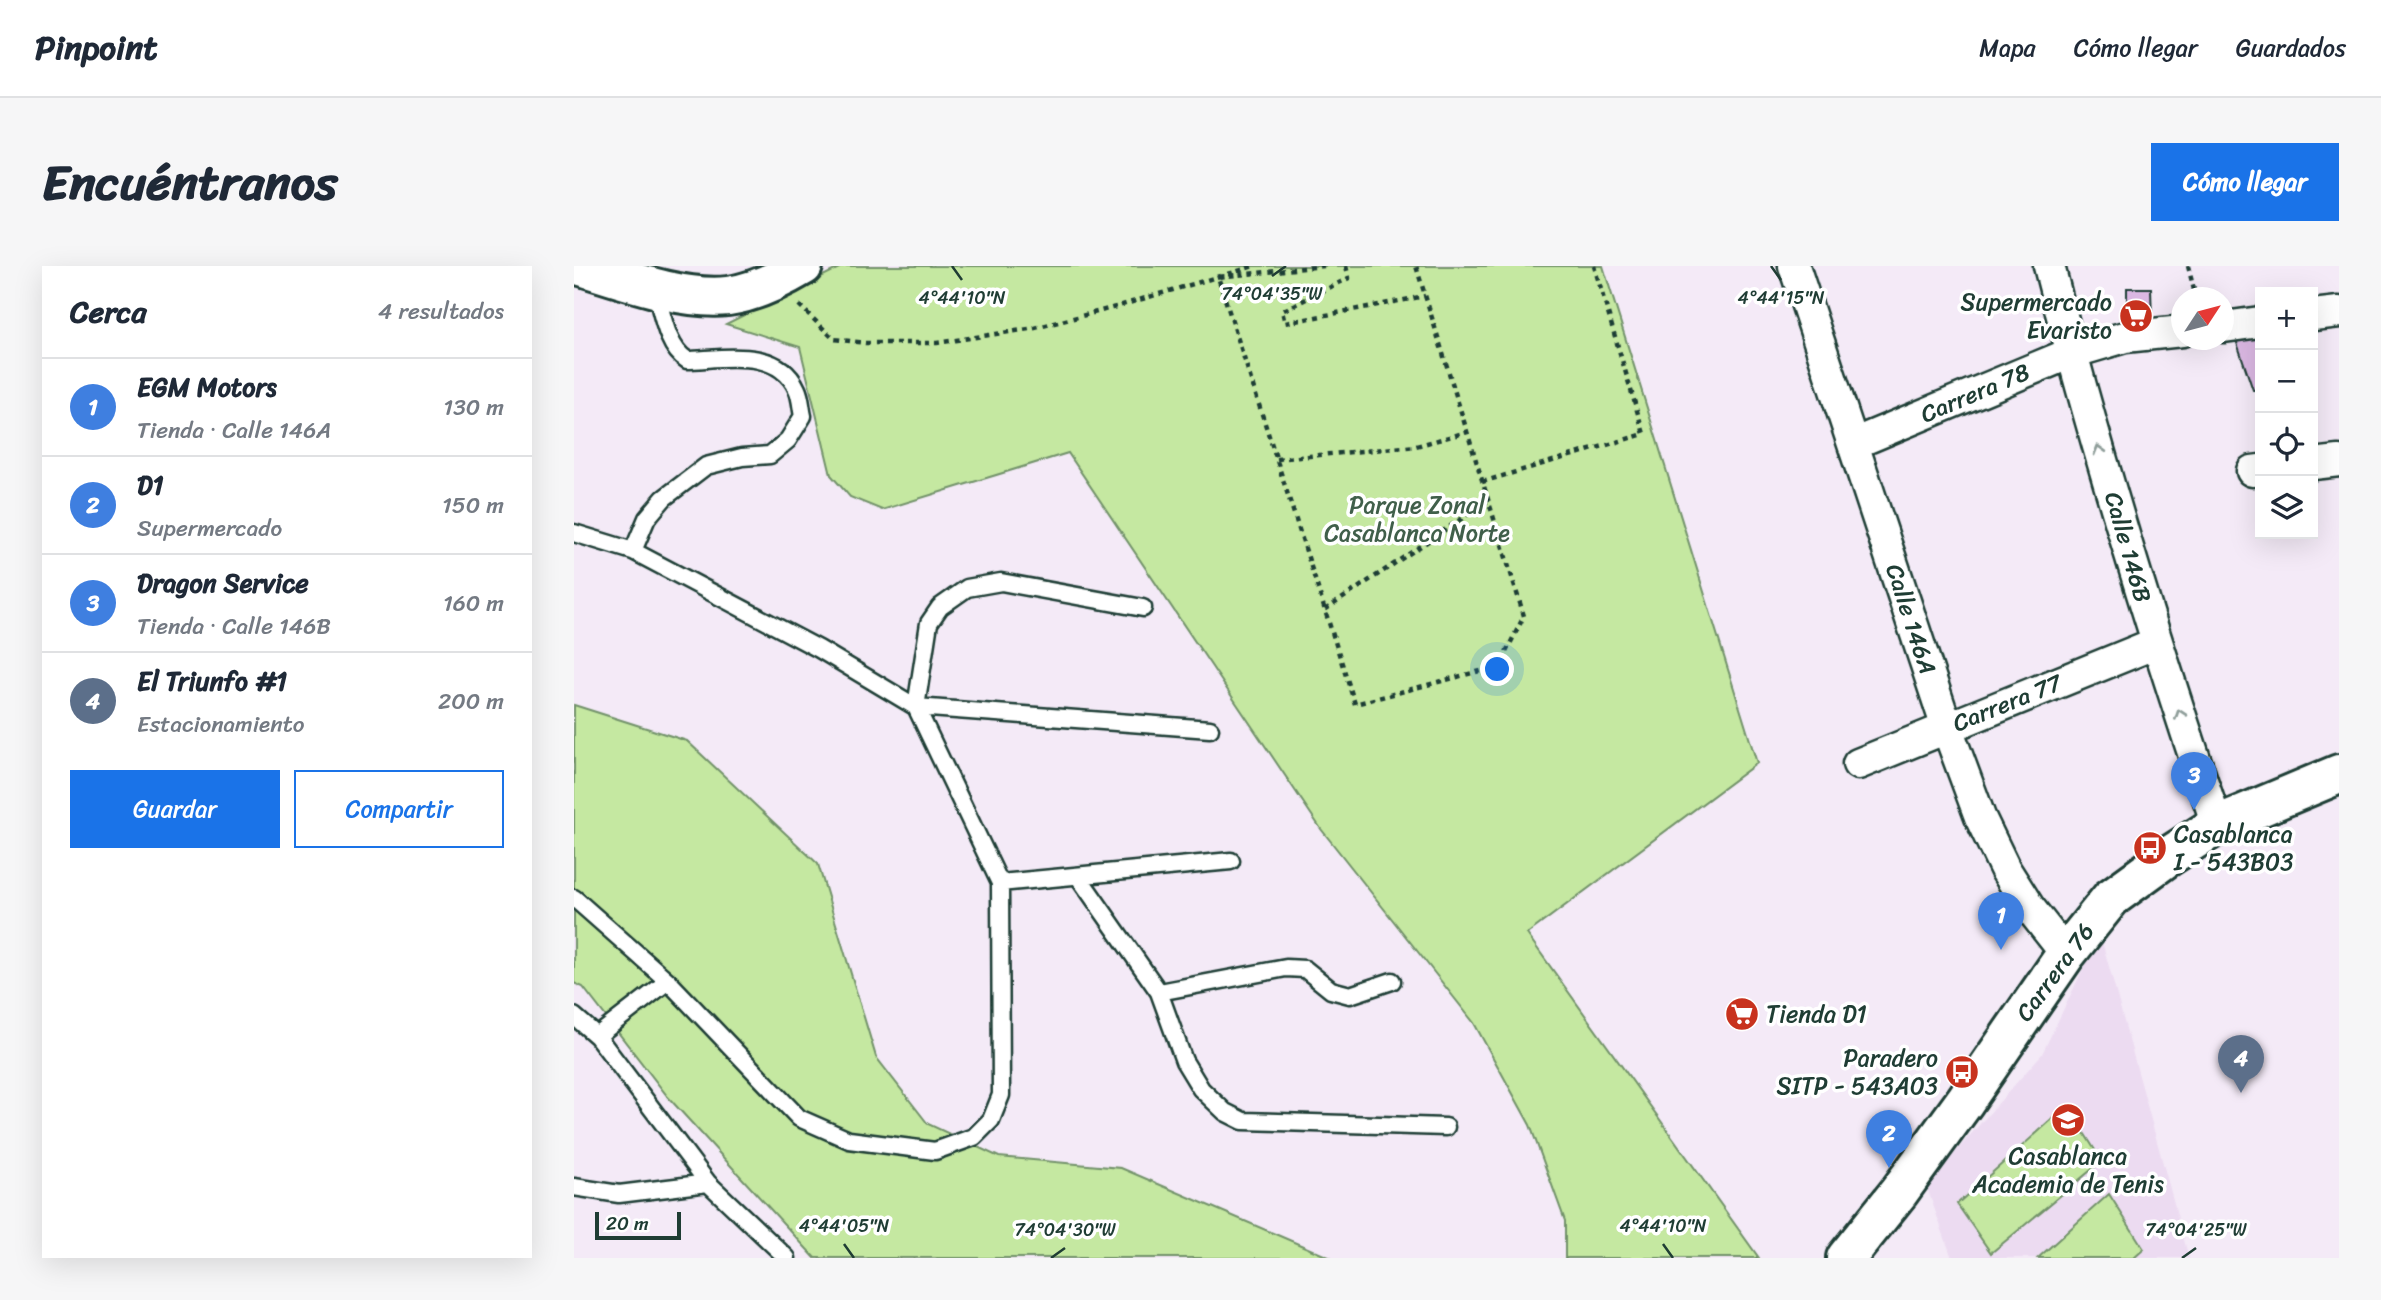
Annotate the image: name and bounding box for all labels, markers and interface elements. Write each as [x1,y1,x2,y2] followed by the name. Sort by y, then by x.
[35,19,158,77] text: Pinpoint
[1979,27,2036,69] text: Mapa
[2074,27,2198,69] text: Cómo llegar
[2236,27,2346,69] text: Guardados
[42,139,338,226] text: Encuéntranos
[2151,143,2339,221] button: Cómo llegar
[1222,278,1324,310] text: 74°04'35"W
[1961,281,2112,351] place label: Supermercado Evaristo
[918,282,1006,314] text: 4°44'10"N
[1738,282,1825,314] text: 4°44'15"N
[70,285,146,339] text: Cerca
[2171,287,2234,350] north arrow
[2255,287,2318,539] map controls
[2255,287,2318,350] button: +
[378,291,504,332] text: 4 resultados
[2117,297,2155,335] supermarket icon: Supermercado Evaristo
[2255,350,2318,413] button: −
[1914,351,2036,435] street label: Carrera 78
[137,364,277,410] text: EGM Motors
[88,387,98,428] text: 1
[443,387,504,428] text: 130 m
[137,410,331,451] text: Tienda · Calle 146A
[2255,413,2318,476] button: locate
[2093,444,2108,456] one-way arrow
[137,462,164,508] text: D1
[2255,476,2318,539] button: layers
[1324,484,1510,554] park label: Parque Zonal Casablanca Norte
[86,485,100,526] text: 2
[442,485,504,526] text: 150 m
[2092,487,2164,607] street label: Calle 146B
[137,508,282,549] text: Supermercado
[1873,558,1949,680] street label: Calle 146A
[137,560,309,606] text: Dragon Service
[87,583,99,624] text: 3
[443,583,504,624] text: 160 m
[137,606,331,647] text: Tienda · Calle 146B
[1480,652,1514,686] your location
[137,658,287,704] text: El Triunfo #1
[1946,662,2069,744] street label: Carrera 77
[86,681,100,722] text: 4
[438,681,504,722] text: 200 m
[137,704,304,745] text: Estacionamiento
[2174,709,2188,721] one-way arrow
[2171,752,2217,810] pin: 3
[70,770,280,848] button: Guardar
[294,770,504,848] button: Compartir
[2173,813,2293,883] place label: Casablanca I - 543B03
[2131,829,2169,867] bus stop icon: Casablanca I - 543B03
[1978,892,2024,950] pin: 1
[2004,913,2106,1031] street label: Carrera 76
[1766,993,1867,1035] place label: Tienda D1
[1723,995,1761,1033] supermarket icon: Tienda D1
[2218,1035,2264,1093] pin: 4
[1776,1037,1938,1107] place label: Paradero SITP - 543A03
[1943,1053,1981,1091] bus stop icon: Paradero SITP - 543A03
[2049,1101,2087,1139] school or university icon: Casablanca Academia de Tenis
[1866,1110,1912,1168] pin: 2
[1971,1135,2164,1205] place label: Casablanca Academia de Tenis
[606,1207,649,1240] text: 20 m
[595,1209,681,1241] scale bar
[799,1210,890,1242] text: 4°44'05"N
[1619,1210,1707,1242] text: 4°44'10"N
[1014,1214,1117,1246] text: 74°04'30"W
[2145,1214,2248,1246] text: 74°04'25"W

